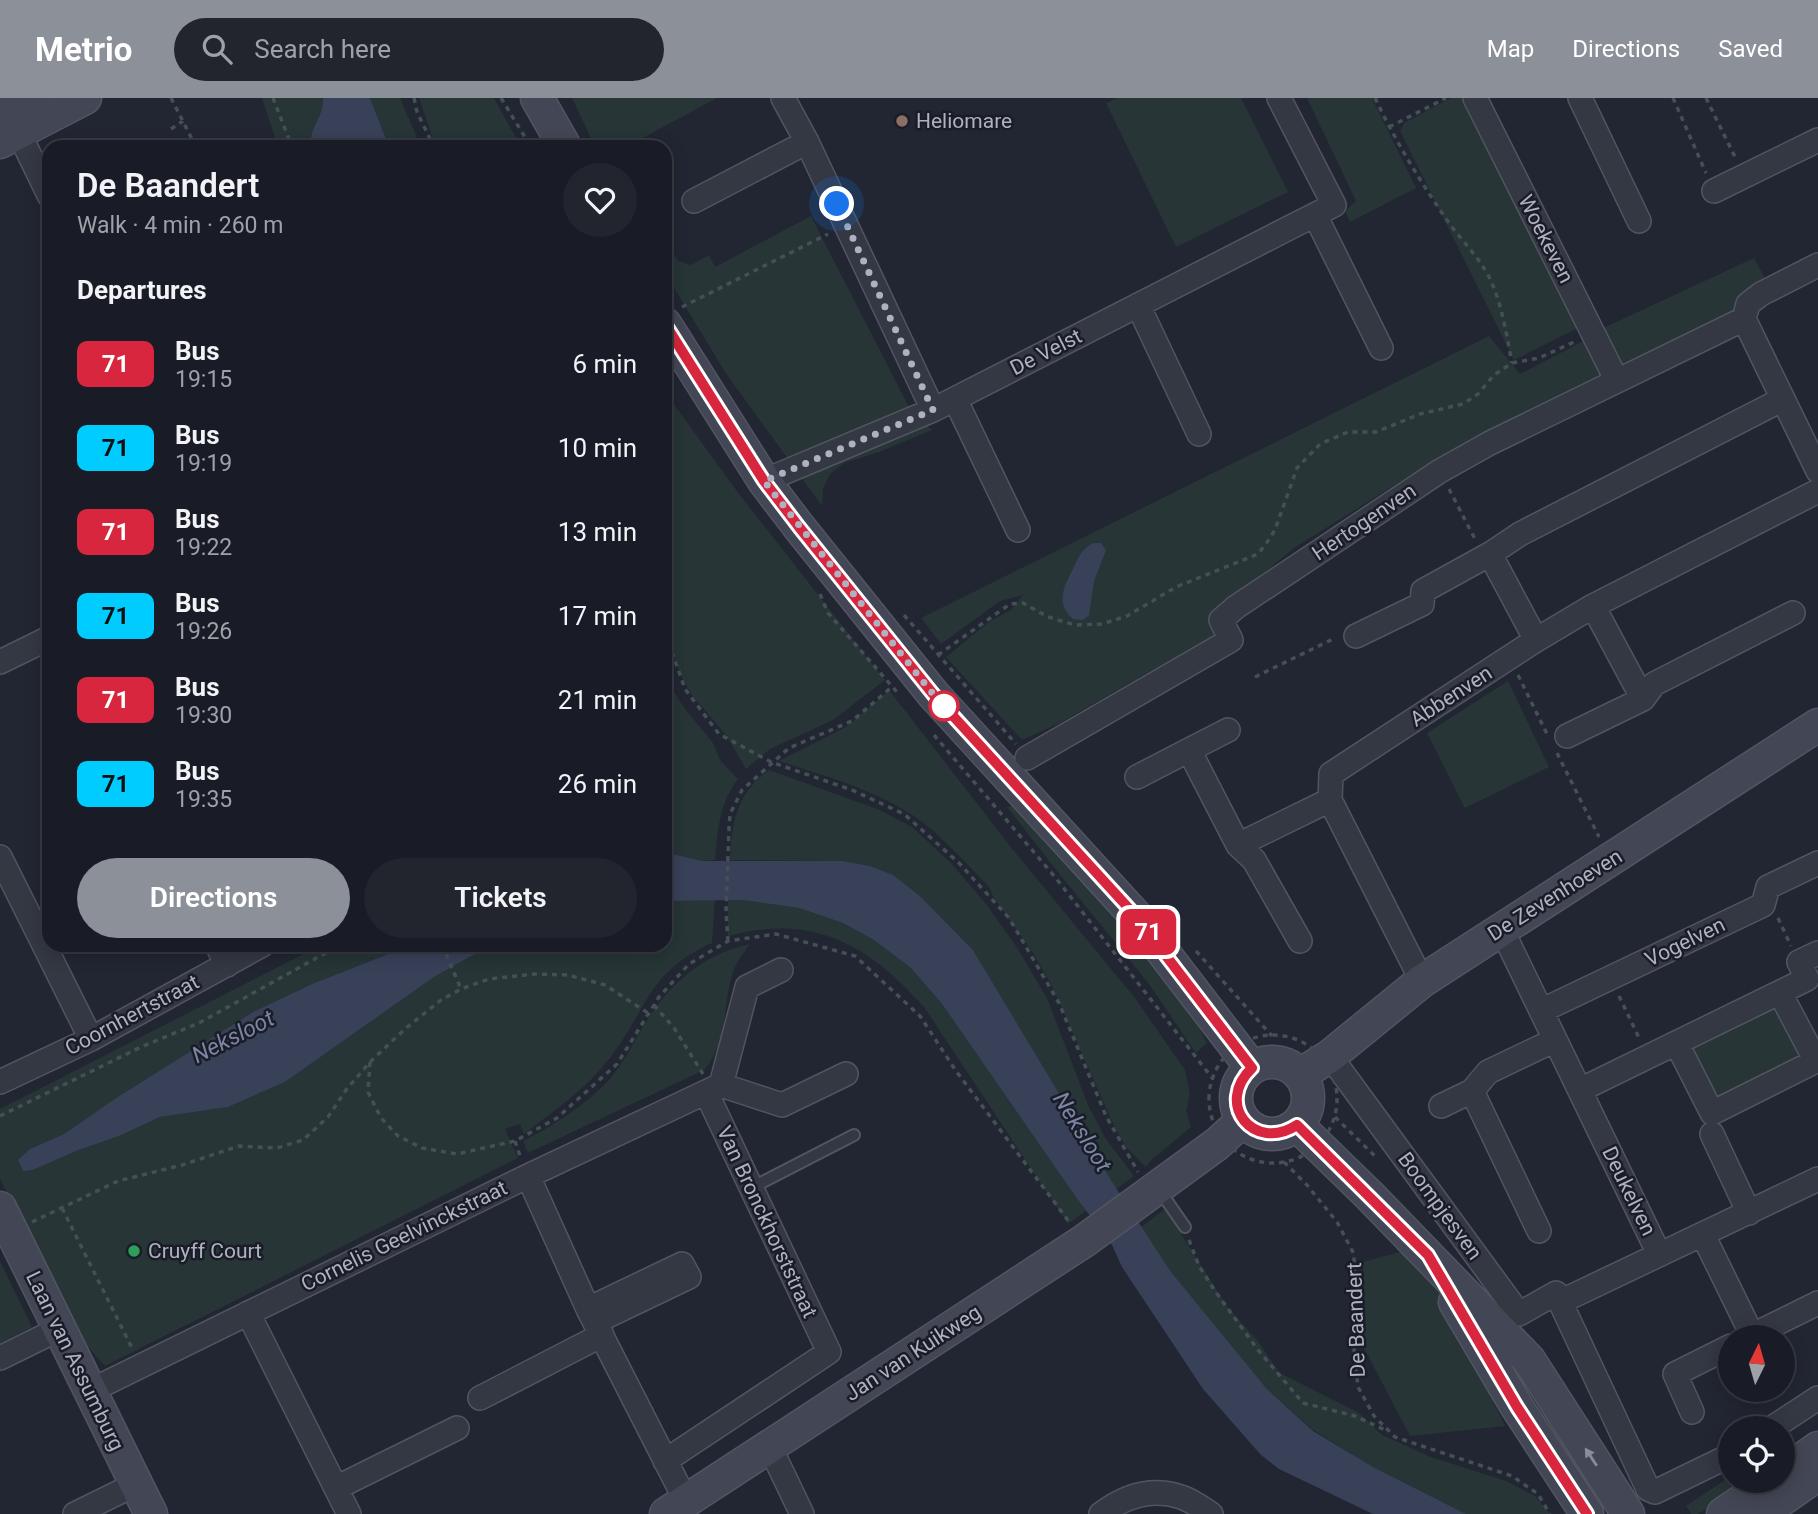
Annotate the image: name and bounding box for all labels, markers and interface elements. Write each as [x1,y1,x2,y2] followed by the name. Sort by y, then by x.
[174,18,664,81] search box
[35,30,132,69] text: Metrio
[198,30,236,68] icon: search
[254,34,391,64] text: Search here
[1487,35,1534,63] text: Map
[1572,35,1680,63] text: Directions
[1718,35,1783,63] text: Saved
[916,109,1012,133] place label: Heliomare
[894,113,910,129] marker: Heliomare
[563,163,637,237] button: heart
[77,166,259,205] text: De Baandert
[819,186,854,221] your location
[1514,191,1578,287] street label: Woekeven
[77,212,283,239] text: Walk · 4 min · 260 m
[77,275,207,305] text: Departures
[1006,324,1086,380] street label: De Velst
[175,336,220,366] text: Bus
[572,349,637,379] text: 6 min
[102,350,129,378] text: 71
[175,366,232,393] text: 19:15
[175,420,220,450] text: Bus
[558,433,637,463] text: 10 min
[102,434,129,462] text: 71
[175,450,232,477] text: 19:19
[1308,479,1420,565] street label: Hertogenven
[175,504,220,534] text: Bus
[558,517,637,547] text: 13 min
[102,518,129,546] text: 71
[175,534,232,561] text: 19:22
[175,588,220,618] text: Bus
[558,601,637,631] text: 17 min
[102,602,129,630] text: 71
[175,618,232,645] text: 19:26
[1406,661,1496,731] street label: Abbenven
[175,672,220,702] text: Bus
[558,685,637,715] text: 21 min
[102,686,129,714] text: 71
[929,691,959,721] unlabelled marker
[175,702,232,729] text: 19:30
[175,756,220,786] text: Bus
[558,769,637,799] text: 26 min
[102,770,129,798] text: 71
[175,786,232,813] text: 19:35
[1484,844,1626,946] street label: De Zevenhoeven
[77,858,350,938] button: Directions
[364,858,637,938] button: Tickets
[1116,909,1180,955] line badge: 71
[1641,912,1729,972] street label: Vogelven
[1134,918,1162,946] text: 71
[61,970,203,1060] street label: Coornhertstraat
[187,1005,279,1069] water label: Neksloot
[1047,1087,1117,1177] water label: Neksloot
[712,1122,822,1322] street label: Van Bronckhorststraat
[1597,1143,1661,1239] street label: Deukelven
[1393,1148,1487,1264] street label: Boompjesven
[297,1176,511,1296] street label: Cornelis Geelvinckstraat
[148,1239,262,1263] place label: Cruyff Court
[126,1243,142,1259] marker: Cruyff Court
[1342,1262,1370,1378] street label: De Baandert
[21,1267,129,1455] street label: Laan van Assumburg
[841,1300,985,1406] street label: Jan van Kuikweg
[1718,1325,1796,1402] north arrow
[1718,1325,1795,1493] map controls
[1718,1416,1795,1493] button: locate
[1584,1447,1597,1466] one-way arrow

